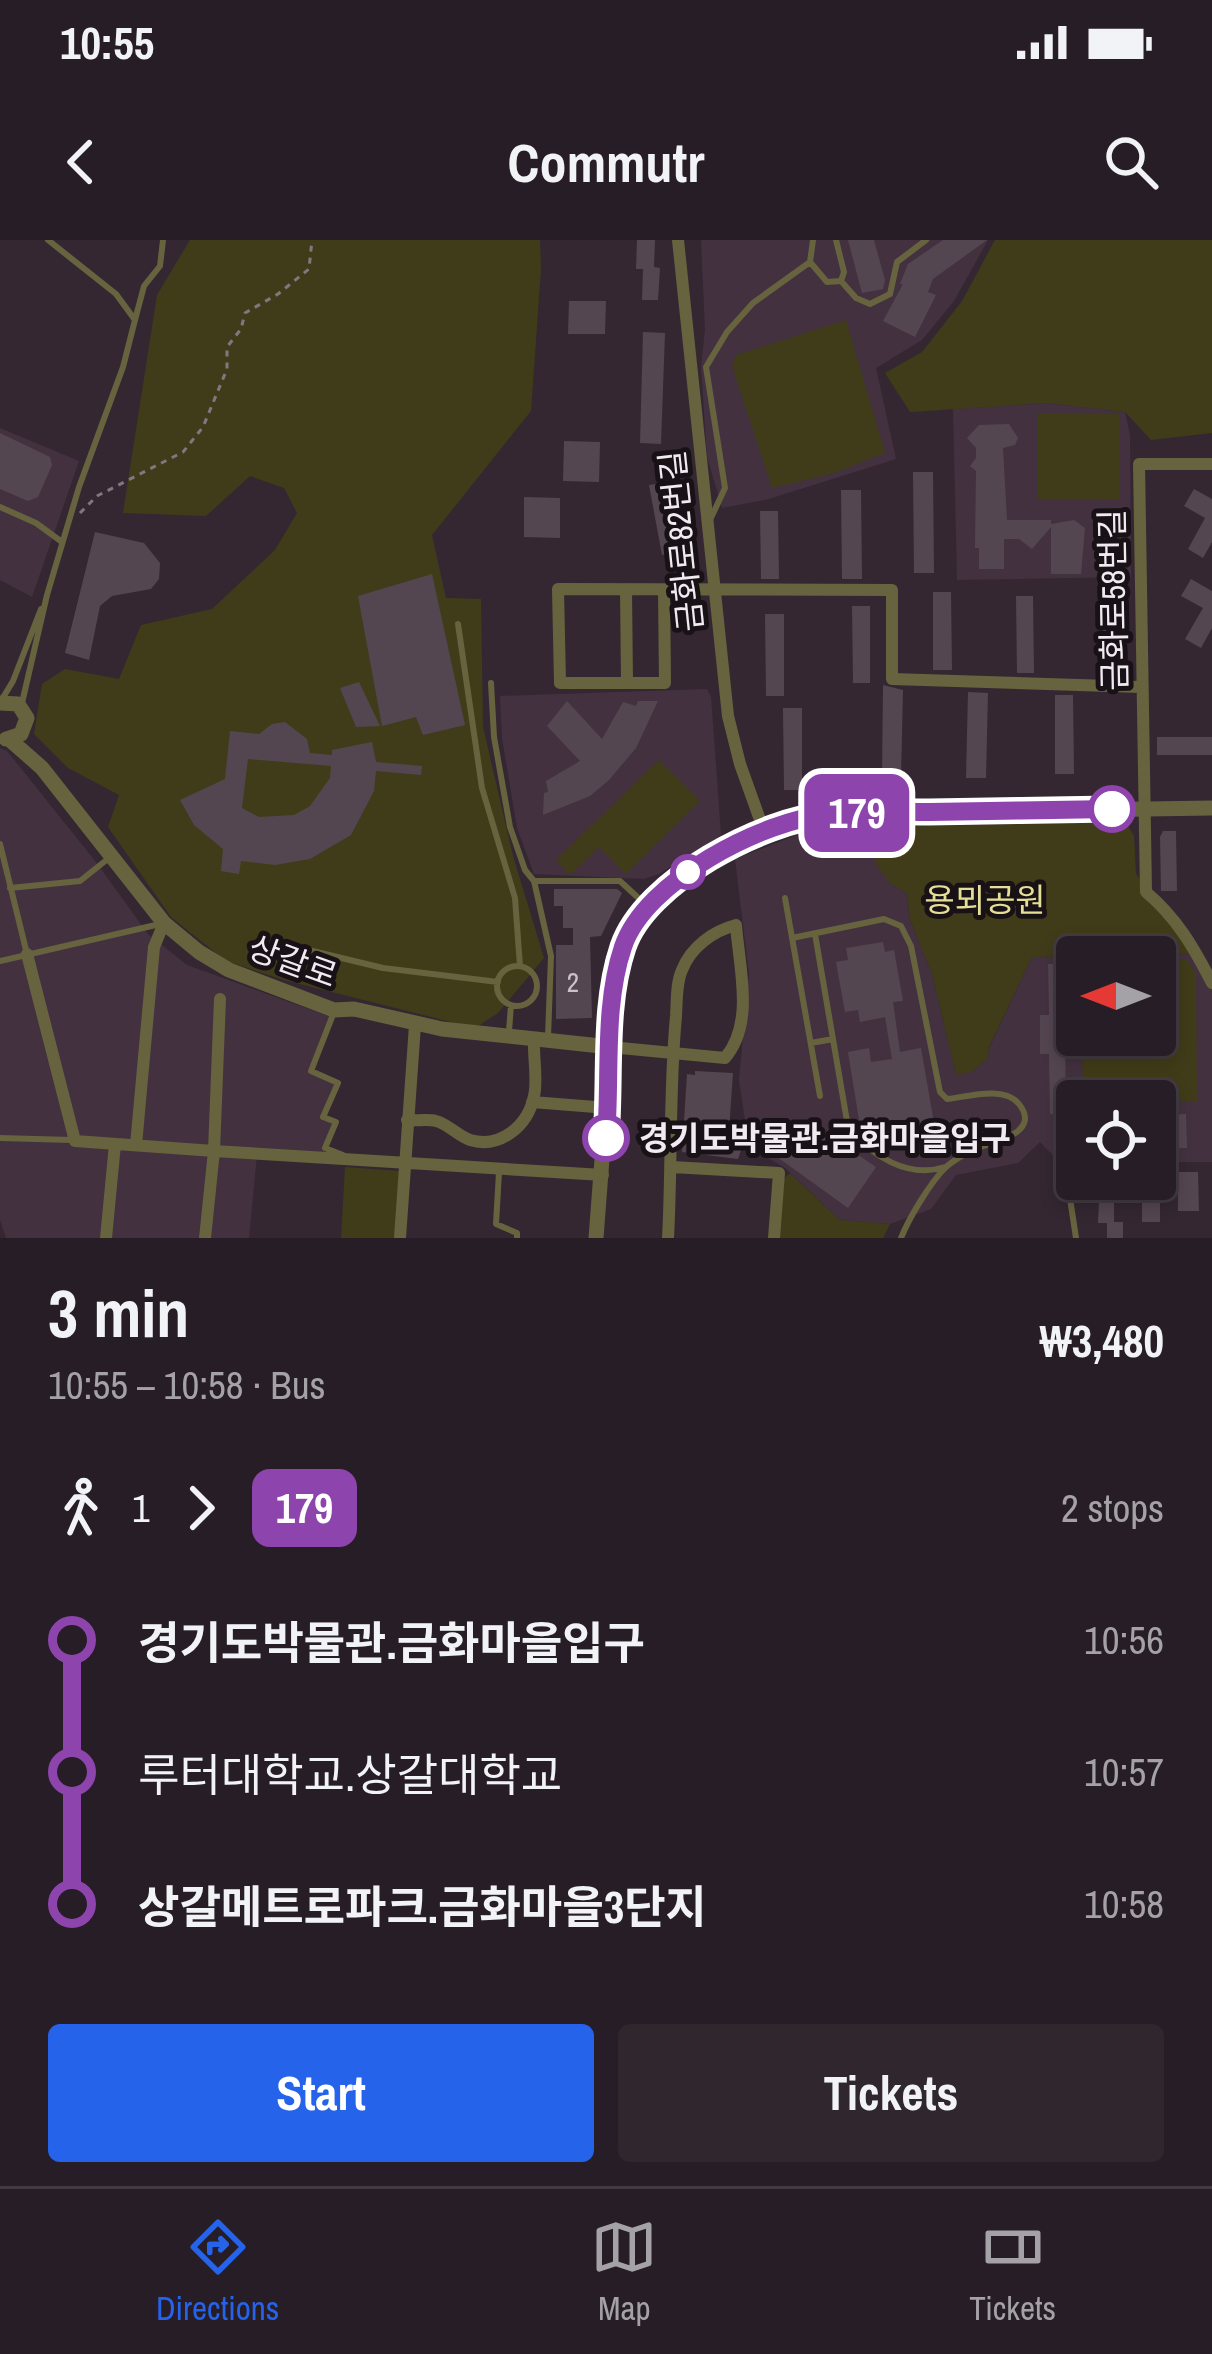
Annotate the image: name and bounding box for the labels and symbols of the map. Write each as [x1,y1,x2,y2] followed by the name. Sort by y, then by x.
[650,448,712,634] street label: 금화로82번길
[1089,509,1137,691] street label: 금화로58번길
[788,774,926,852] line badge: 179
[1090,787,1134,831] unlabelled marker
[672,856,704,888] unlabelled marker
[924,878,1046,922] park label: 용뫼공원
[243,925,343,997] street label: 상갈로
[1056,936,1176,1056] north arrow
[567,964,579,1000] house number: 2
[584,1116,628,1160] marker: 경기도박물관.금화마을입구
[639,1116,1011,1160] place label: 경기도박물관.금화마을입구

